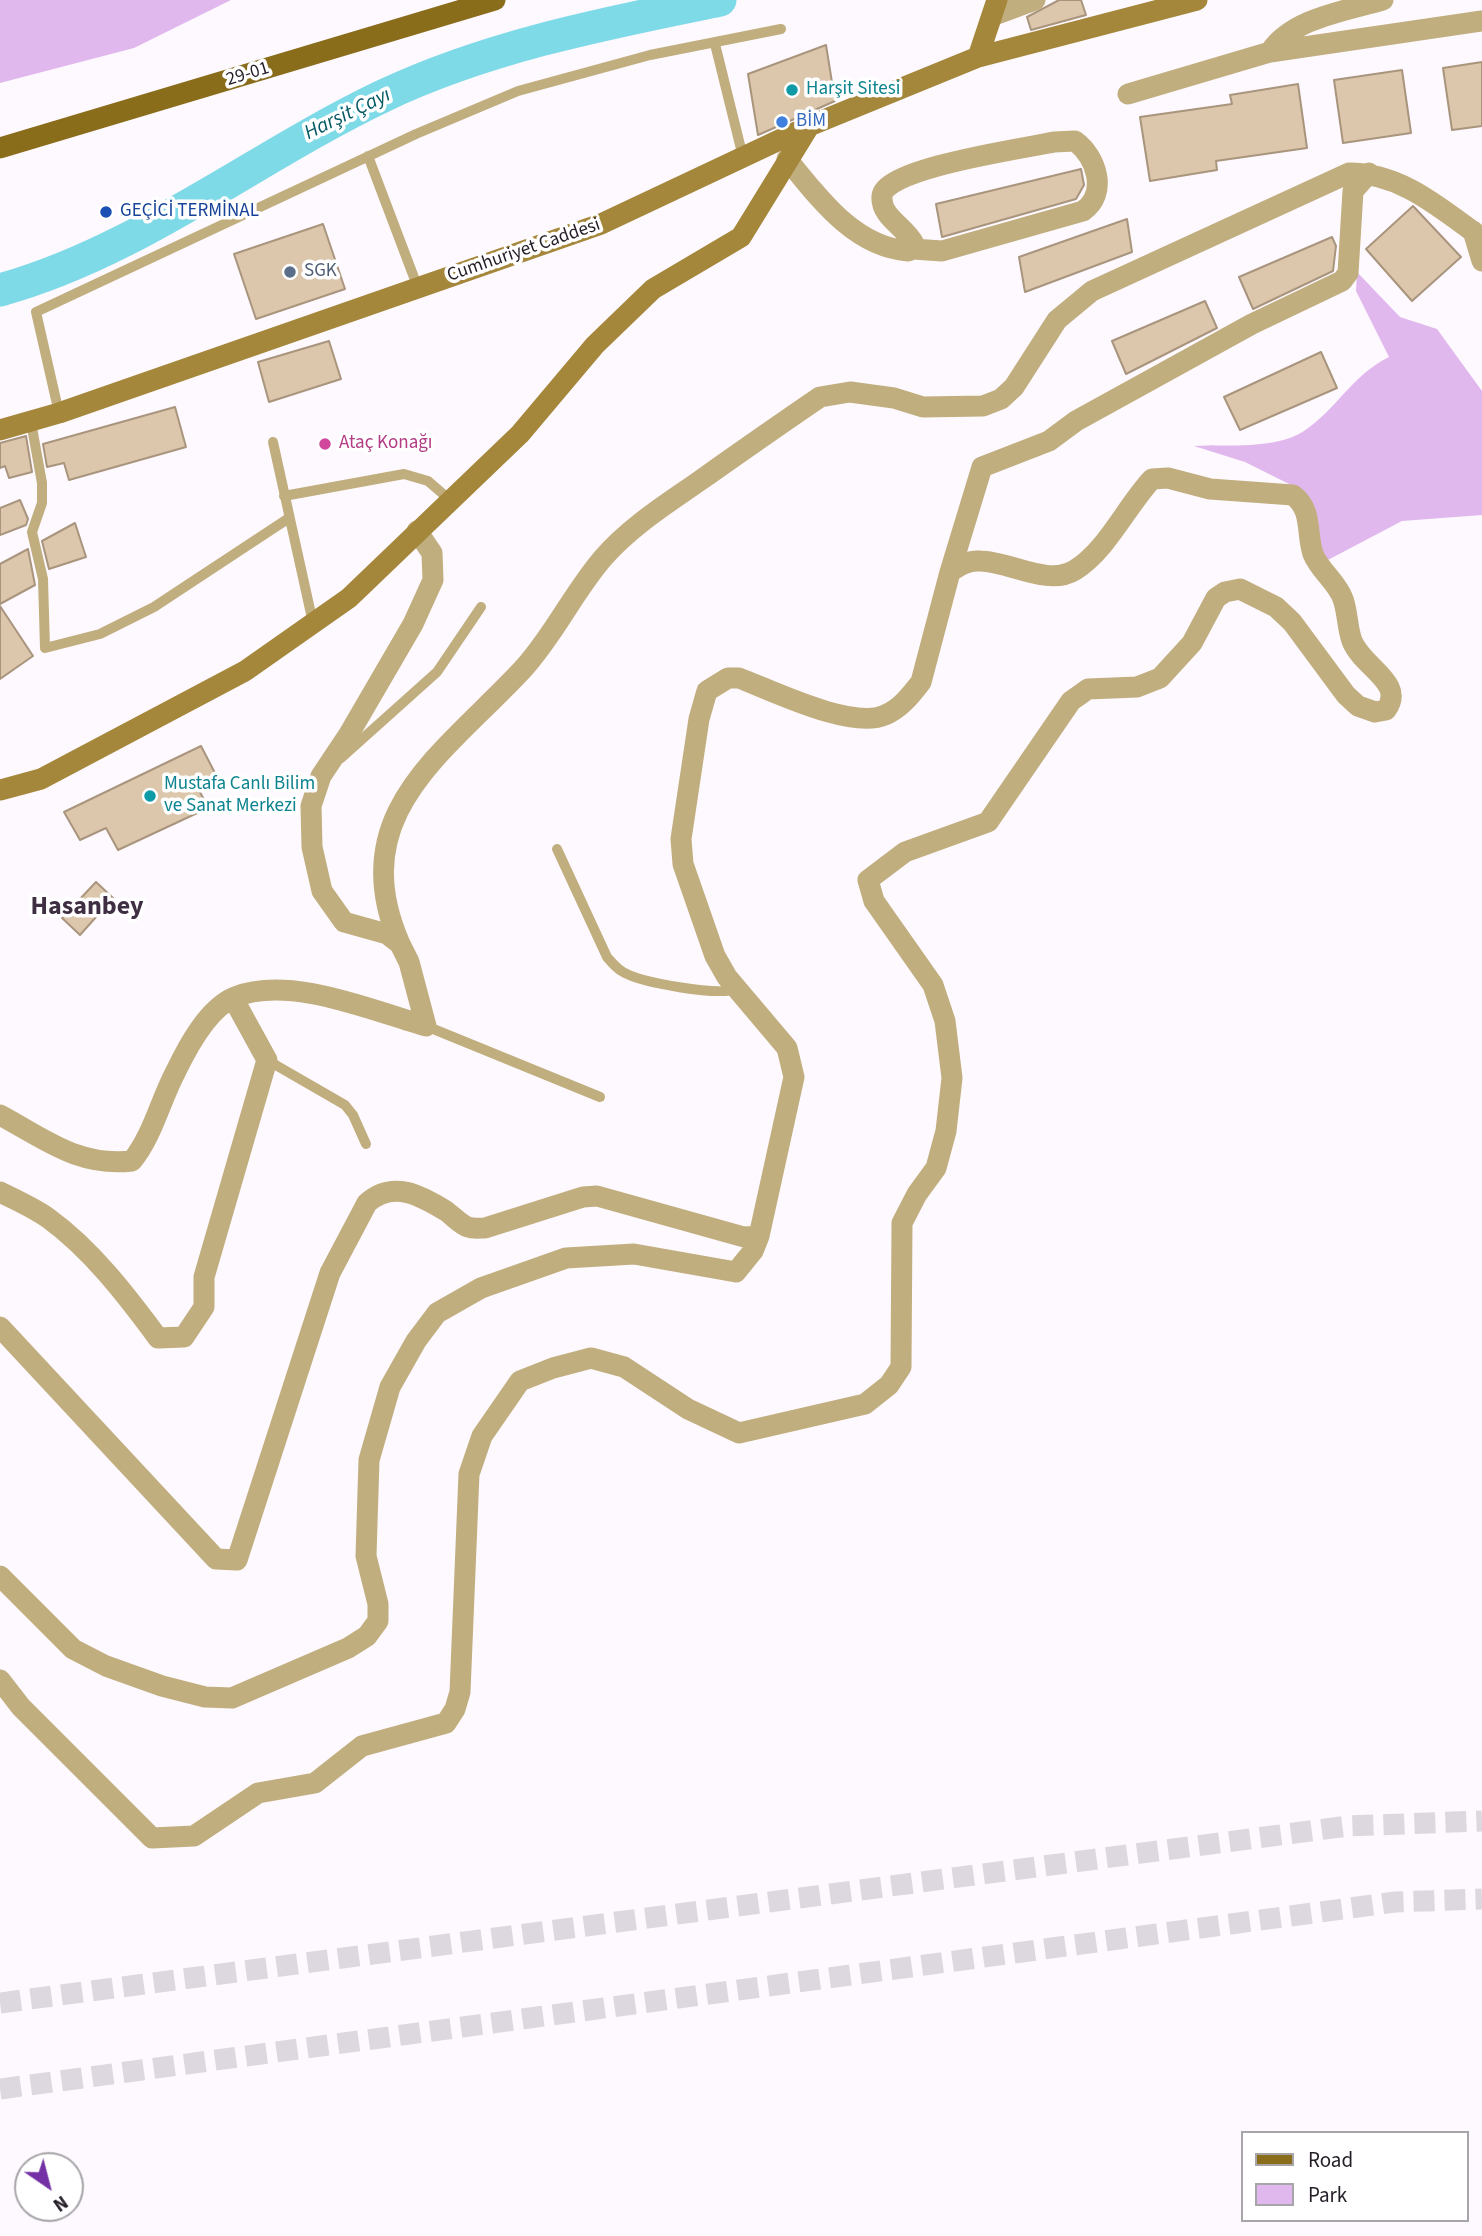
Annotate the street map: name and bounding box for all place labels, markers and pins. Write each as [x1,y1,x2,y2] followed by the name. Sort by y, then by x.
[806,79,900,101] place label: Harşit Sitesi
[784,82,800,98] marker: Harşit Sitesi
[796,111,826,133] place label: BİM
[774,114,790,130] marker: BİM
[120,201,259,223] place label: GEÇİCİ TERMİNAL
[98,204,114,220] marker: GEÇİCİ TERMİNAL
[304,261,337,283] place label: SGK
[282,264,298,280] marker: SGK
[339,433,433,455] place label: Ataç Konağı
[317,436,333,452] marker: Ataç Konağı
[164,774,315,818] place label: Mustafa Canlı Bilim ve Sanat Merkezi
[142,788,158,804] marker: Mustafa Canlı Bilim ve Sanat Merkezi

